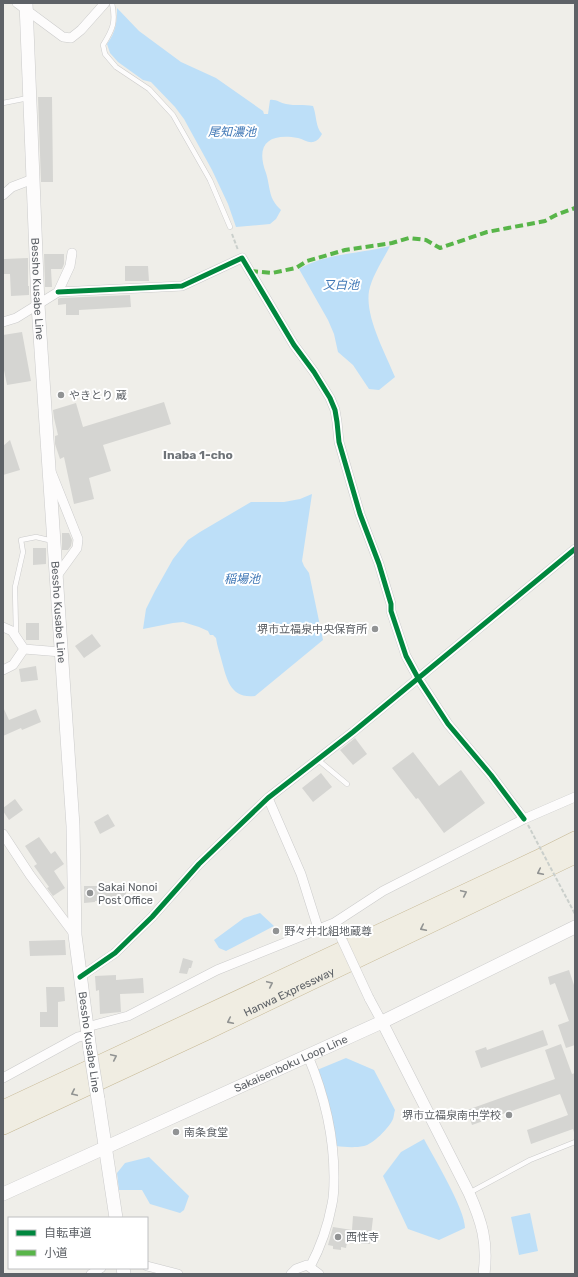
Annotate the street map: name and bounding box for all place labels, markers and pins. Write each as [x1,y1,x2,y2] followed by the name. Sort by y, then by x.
[69,389,127,402] place label: やきとり 蔵
[56,390,66,400] marker: やきとり 蔵
[257,623,368,636] place label: 堺市立福泉中央保育所
[370,624,380,634] marker: 堺市立福泉中央保育所
[98,881,158,907] place label: Sakai Nonoi Post Office
[85,888,95,898] marker: Sakai Nonoi Post Office
[284,925,372,938] place label: 野々井北組地蔵尊
[271,926,281,936] marker: 野々井北組地蔵尊
[402,1109,501,1122] place label: 堺市立福泉南中学校
[504,1110,514,1120] marker: 堺市立福泉南中学校
[184,1126,228,1139] place label: 南条食堂
[171,1127,181,1137] marker: 南条食堂
[346,1231,379,1244] place label: 西性寺
[333,1232,343,1242] marker: 西性寺

